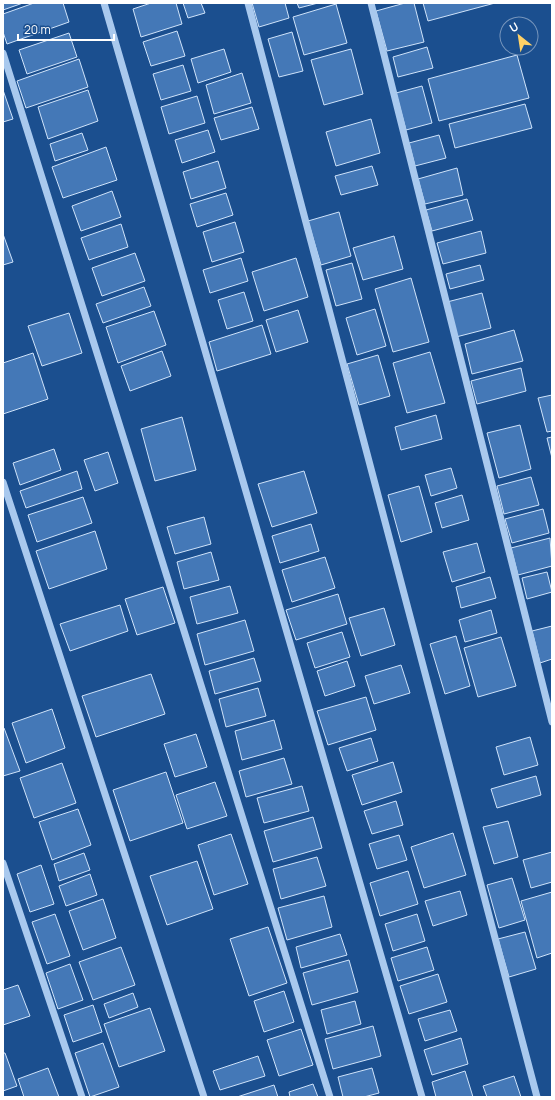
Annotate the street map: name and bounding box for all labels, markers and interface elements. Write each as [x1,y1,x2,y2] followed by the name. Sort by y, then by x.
[18,16,114,42] scale bar
[499,16,539,56] north arrow
[507,18,521,35] text: U
[24,21,51,38] text: 20 m

